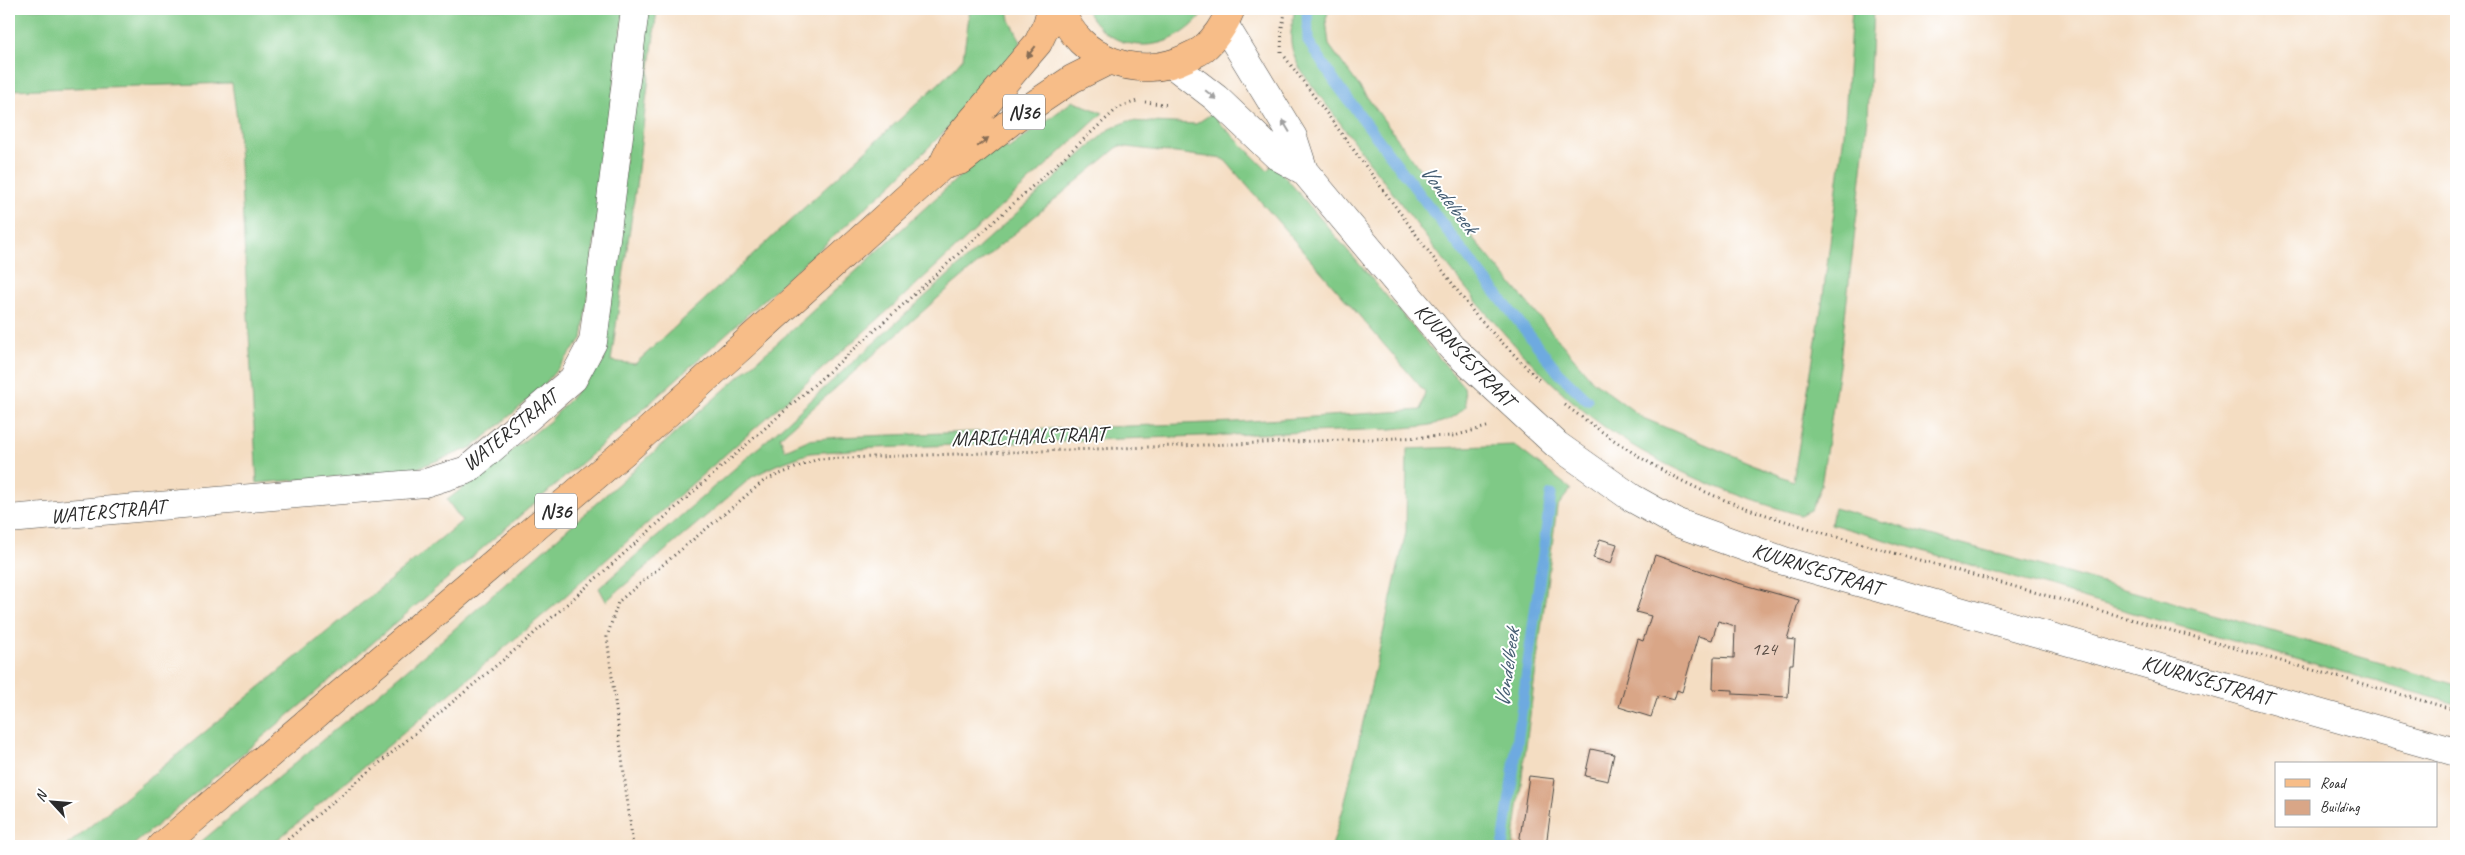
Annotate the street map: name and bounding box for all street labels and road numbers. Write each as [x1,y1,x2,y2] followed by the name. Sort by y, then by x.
[1003,94,1045,130] road number: N36
[1409,298,1525,416] street label: KUURNSESTRAAT
[457,381,566,476] street label: WATERSTRAAT
[951,420,1112,452] street label: MARICHAALSTRAAT
[49,493,171,529] street label: WATERSTRAAT
[535,494,577,528] road number: N36
[1749,537,1890,603] street label: KUURNSESTRAAT
[2139,649,2280,712] street label: KUURNSESTRAAT

